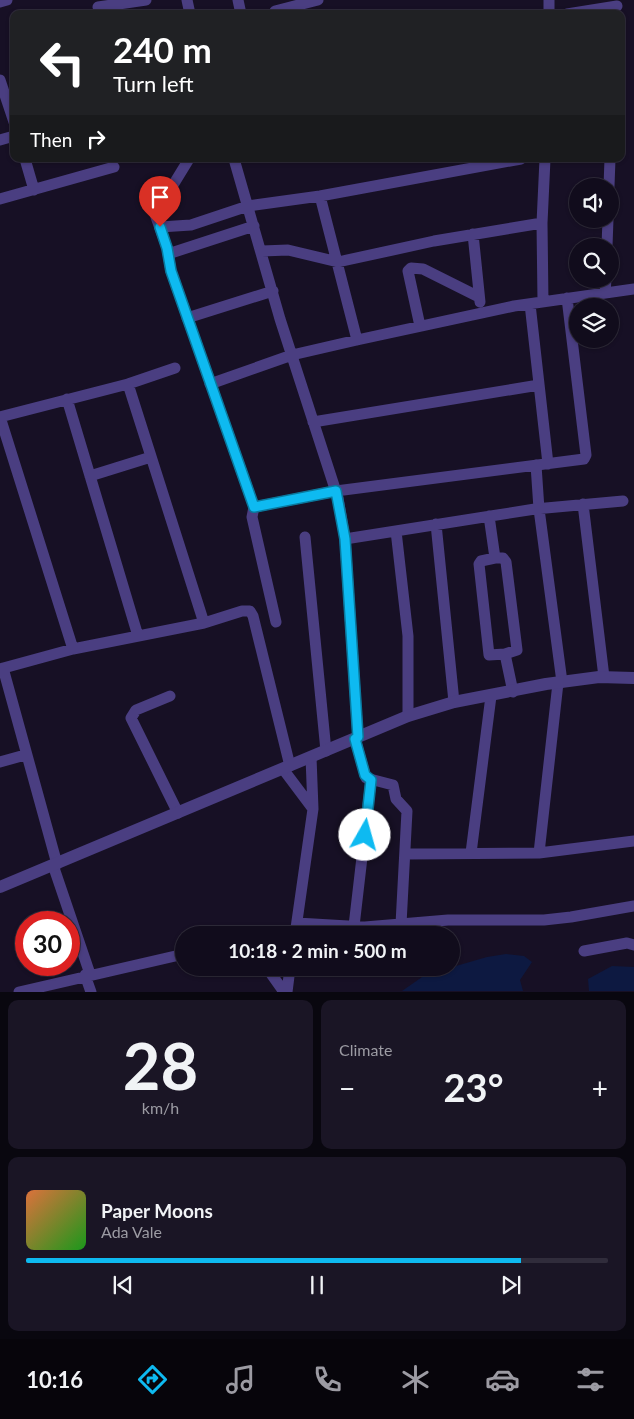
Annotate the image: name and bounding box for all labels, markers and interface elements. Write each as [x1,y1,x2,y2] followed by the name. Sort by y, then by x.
[113,28,212,70] text: 240 m
[30,30,95,95] icon: left
[113,70,194,97] text: Turn left
[82,125,110,153] icon: right
[30,128,72,151] text: Then
[139,176,181,227] pin
[569,178,619,348] map controls
[569,178,619,228] button: sound
[146,183,174,211] icon: arrive
[569,238,619,288] button: search
[569,298,619,348] button: layers
[338,808,390,860] position arrow
[15,911,80,976] speed limit sign: 30
[228,939,407,962] text: 10:18 · 2 min · 500 m
[123,1026,198,1104] text: 28
[339,1040,392,1059] text: Climate
[444,1064,503,1110] text: 23°
[339,1071,355,1105] text: −
[592,1071,608,1105] text: +
[142,1098,179,1117] text: km/h
[101,1199,213,1222] text: Paper Moons
[101,1222,162,1241] text: Ada Vale
[109,1271,137,1299] icon: previous
[303,1271,331,1299] icon: pause
[497,1271,525,1299] icon: next
[135,1362,170,1397] icon: directions
[223,1362,258,1397] icon: music
[310,1362,345,1397] icon: phone
[398,1362,433,1397] icon: climate
[485,1362,520,1397] icon: car
[573,1362,608,1397] icon: filters
[26,1366,83,1393] text: 10:16

